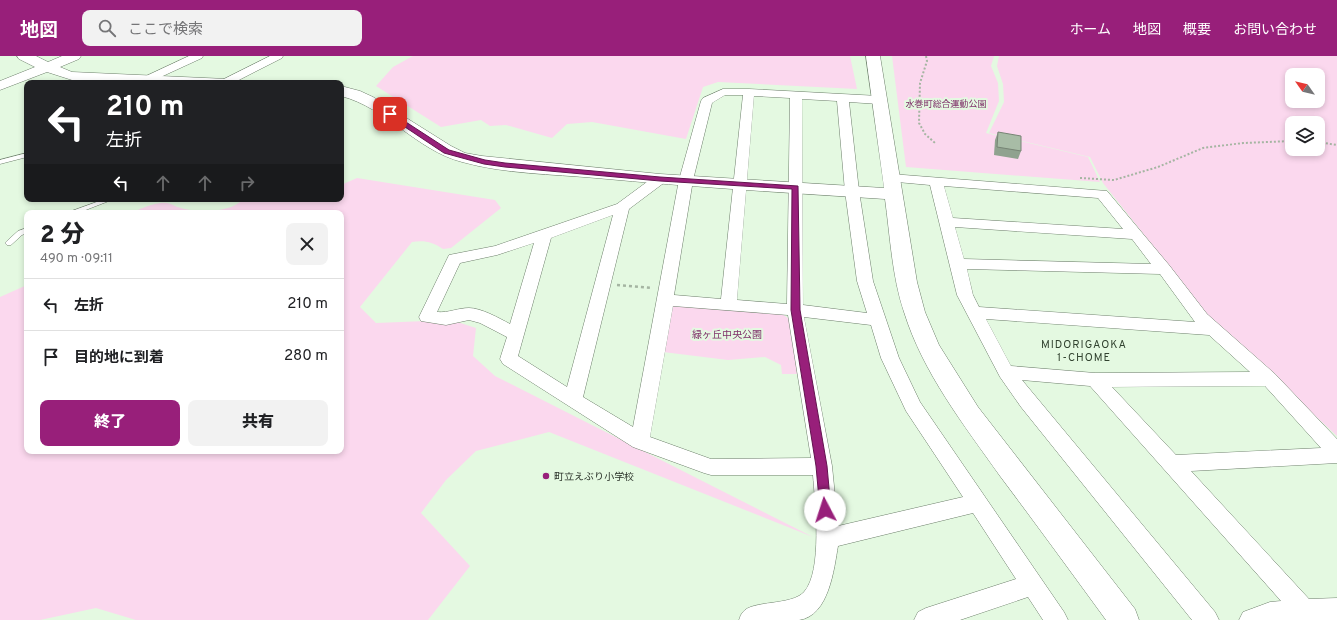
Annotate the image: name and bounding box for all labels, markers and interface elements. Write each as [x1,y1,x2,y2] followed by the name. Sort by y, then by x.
[82,10,362,46] search box
[96,17,118,39] icon: search
[20,19,58,43] text: 地図
[128,21,203,40] text: ここで検索
[1069,22,1111,39] text: ホーム
[1133,22,1161,39] text: 地図
[1183,22,1211,39] text: 概要
[1233,22,1317,39] text: お問い合わせ
[1285,68,1325,108] north arrow
[1285,68,1325,156] map controls
[106,90,184,126] text: 210 m
[40,96,92,148] icon: left
[373,97,407,131] pin
[905,99,987,110] park label: 水巻町総合運動公園
[379,103,401,125] icon: arrive
[1285,116,1325,156] button: layers
[106,130,142,153] text: 左折
[110,172,132,194] icon: left
[152,172,174,194] icon: ahead
[194,172,216,194] icon: ahead
[236,172,258,194] icon: right
[40,221,85,251] text: 2 分
[286,223,328,265] button: close
[40,251,113,267] text: 490 m · 09:11
[40,294,62,316] icon: left
[287,295,328,314] text: 210 m
[74,297,104,316] text: 左折
[692,329,762,342] park label: 緑ヶ丘中央公園
[1041,338,1127,365] district label: MIDORIGAOKA 1-CHOME
[40,346,62,368] icon: arrive
[284,347,328,366] text: 280 m
[74,349,164,368] text: 目的地に到着
[40,400,180,446] button: 終了
[188,400,328,446] button: 共有
[541,471,551,481] marker: 町立えぶり小学校
[554,471,634,484] place label: 町立えぶり小学校
[804,489,846,531] position arrow

